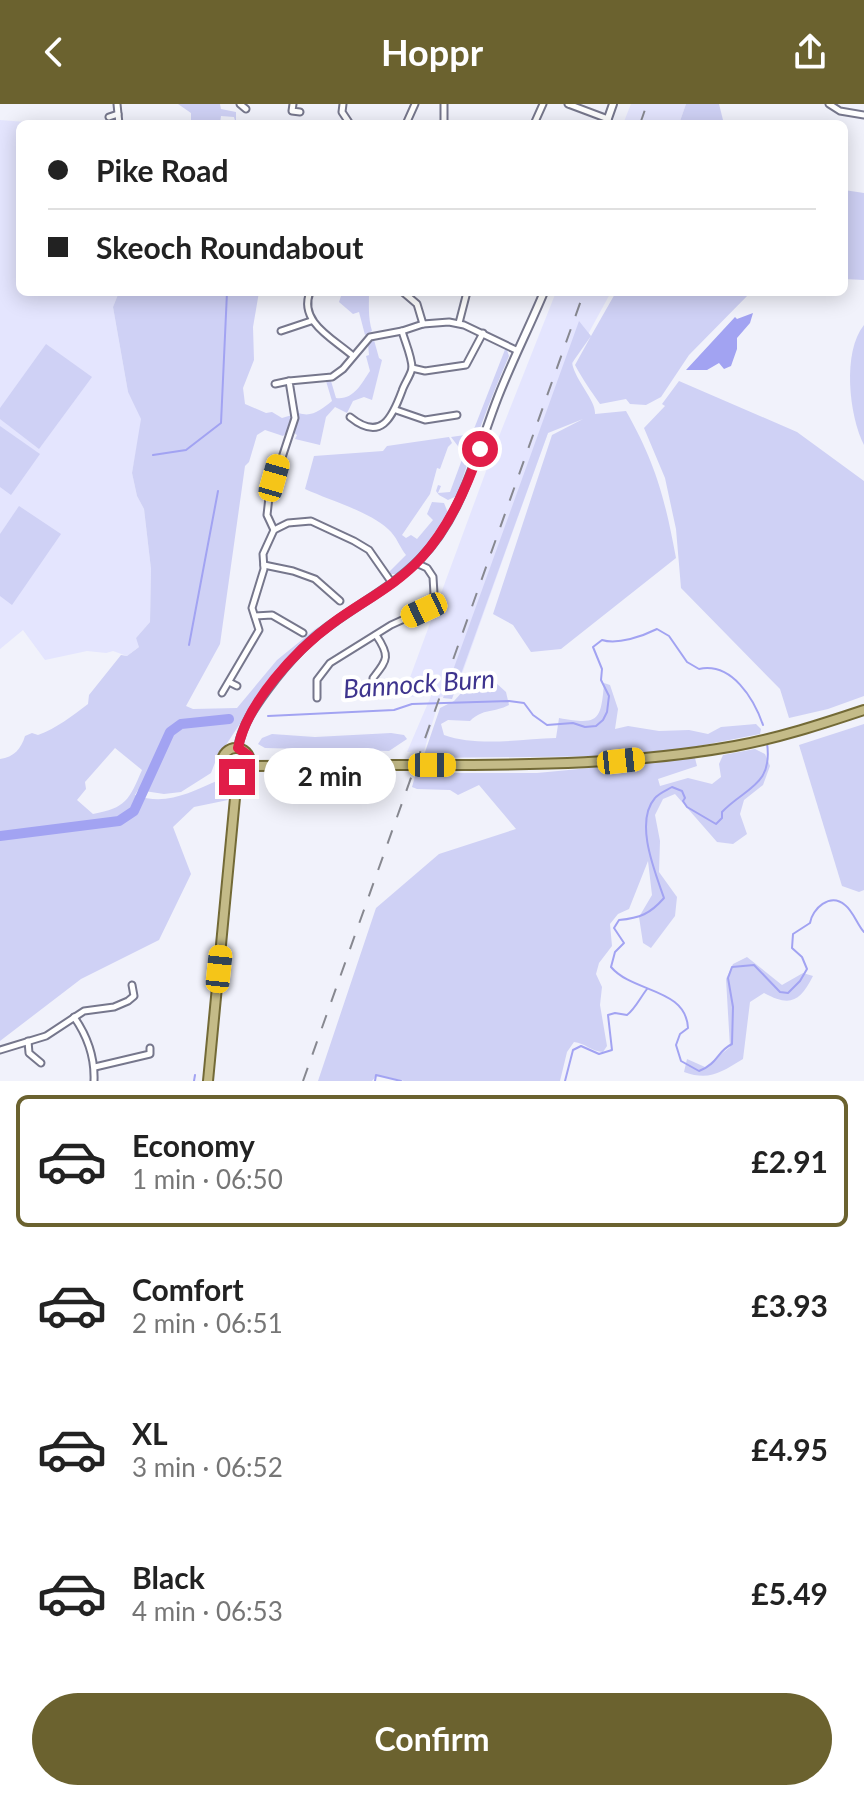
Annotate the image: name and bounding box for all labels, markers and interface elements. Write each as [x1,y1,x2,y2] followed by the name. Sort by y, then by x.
[32,30,76,74] icon: back
[381,30,483,74] text: Hoppr
[788,30,832,74] icon: share
[96,152,228,188] text: Pike Road
[96,229,363,265] text: Skeoch Roundabout
[462,431,498,467] route start
[256,452,292,504] car
[397,589,451,631] car
[342,662,496,704] water label: Bannock Burn
[596,747,646,775] car
[265,749,397,805] callout: 2 min
[408,753,456,777] car
[219,759,255,795] route end
[298,760,362,792] text: 2 min
[205,944,233,994] car
[36,1125,108,1197] icon: car
[132,1127,255,1163] text: Economy
[751,1143,828,1179] text: £2.91
[132,1163,283,1195] text: 1 min · 06:50
[36,1269,108,1341] icon: car
[132,1271,244,1307] text: Comfort
[751,1287,828,1323] text: £3.93
[132,1307,283,1339] text: 2 min · 06:51
[36,1413,108,1485] icon: car
[132,1415,168,1451] text: XL
[751,1431,828,1467] text: £4.95
[132,1451,283,1483] text: 3 min · 06:52
[36,1557,108,1629] icon: car
[132,1559,205,1595] text: Black
[751,1575,828,1611] text: £5.49
[132,1595,283,1627] text: 4 min · 06:53
[32,1693,832,1785] button: Confirm

